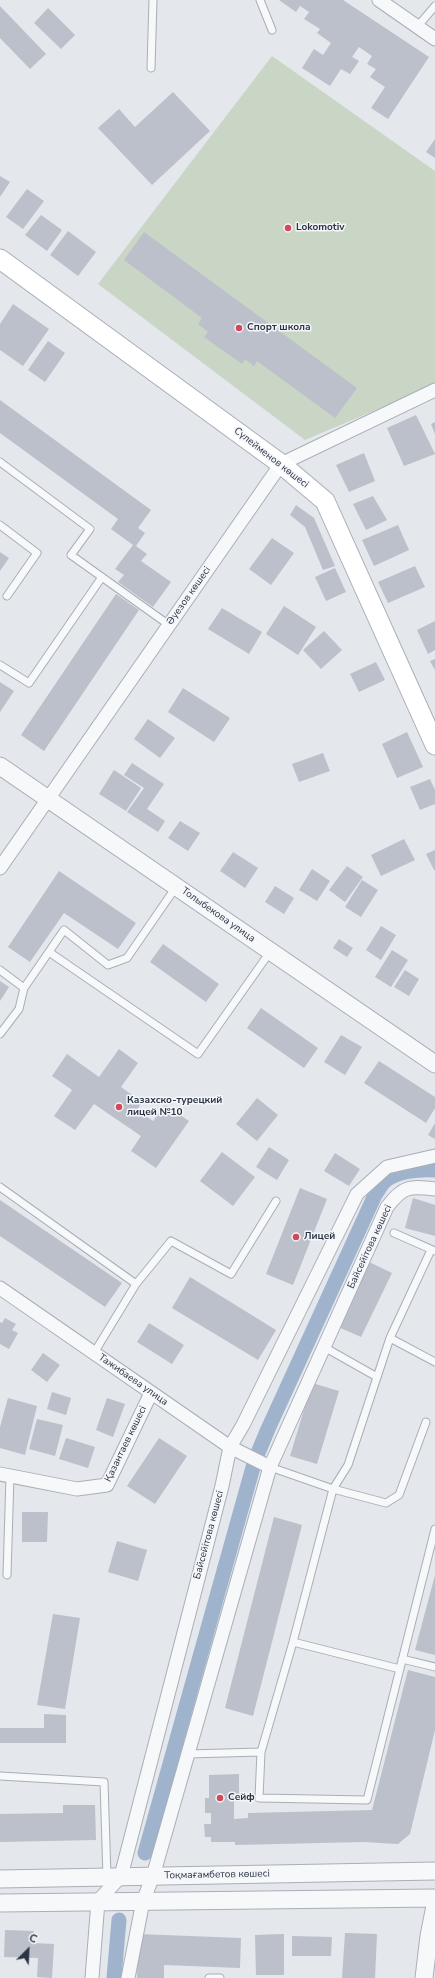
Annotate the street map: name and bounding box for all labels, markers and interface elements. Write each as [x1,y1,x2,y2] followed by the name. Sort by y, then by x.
[296,222,344,234] place label: Lokomotiv
[283,223,293,233] marker: Lokomotiv
[247,322,311,334] place label: Спорт школа
[234,323,244,333] marker: Спорт школа
[231,425,311,491] street label: Сүлейменов көшесі
[164,565,214,627] street label: Әуезов көшесі
[179,885,257,945] street label: Толыбекова улица
[127,1095,222,1118] place label: Казахско-турецкий лицей №10
[114,1102,124,1112] marker: Казахско-турецкий лицей №10
[345,1203,395,1291] street label: Байсейітова көшесі
[304,1231,335,1243] place label: Лицей
[291,1232,301,1242] marker: Лицей
[96,1352,170,1408] street label: Тажибаева улица
[102,1404,150,1484] street label: Қазантаев көшесі
[191,1489,227,1581] street label: Байсейітова көшесі
[228,1792,255,1804] place label: Сейф
[215,1793,225,1803] marker: Сейф
[164,1868,270,1882] street label: Тоқмағамбетов көшесі
[8,1930,48,1970] north arrow
[27,1930,40,1947] text: С

